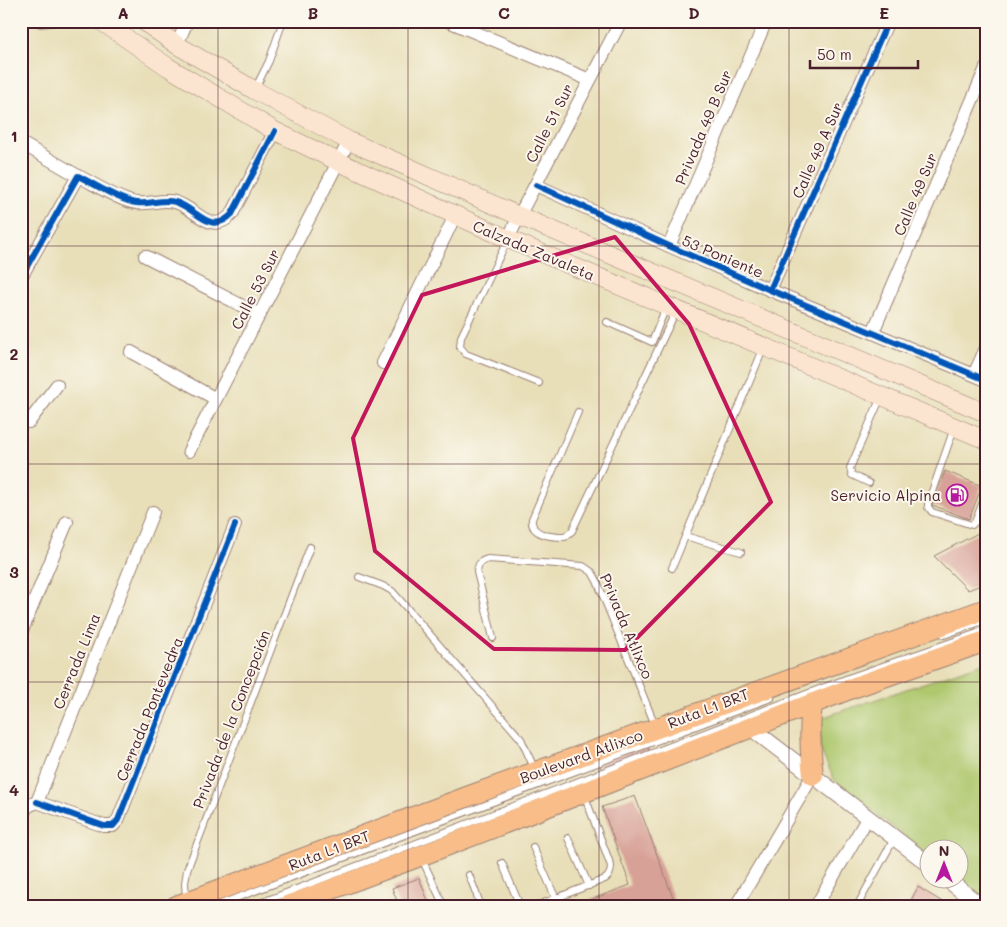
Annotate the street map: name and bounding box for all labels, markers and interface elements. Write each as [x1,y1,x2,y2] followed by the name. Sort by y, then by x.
[117,2,129,23] text: A
[308,2,318,23] text: B
[498,2,510,23] text: C
[688,2,700,23] text: D
[879,2,889,23] text: E
[810,38,917,70] scale bar
[817,44,852,64] text: 50 m
[670,66,736,188] street label: Privada 49 B Sur
[521,80,577,166] street label: Calle 51 Sur
[787,99,847,201] street label: Calle 49 A Sur
[10,125,18,146] text: 1
[889,149,941,239] street label: Calle 49 Sur
[470,215,598,285] street label: Calzada Zavaleta
[679,230,767,282] street label: 53 Poniente
[226,245,284,333] street label: Calle 53 Sur
[10,343,19,364] text: 2
[945,483,969,507] fuel station icon: Servicio Alpina
[830,485,941,505] place label: Servicio Alpina
[9,561,19,582] text: 3
[596,570,658,682] street label: Privada Atlixco
[48,610,104,712] street label: Cerrada Lima
[188,627,274,811] street label: Privada de la Concepción
[111,634,187,784] street label: Cerrada Pontevedra
[665,683,751,733] street label: Ruta L1 BRT
[517,724,645,788] street label: Boulevard Atlixco
[9,779,19,800] text: 4
[286,825,372,875] street label: Ruta L1 BRT
[920,840,970,890] north arrow
[939,841,949,860] text: N

